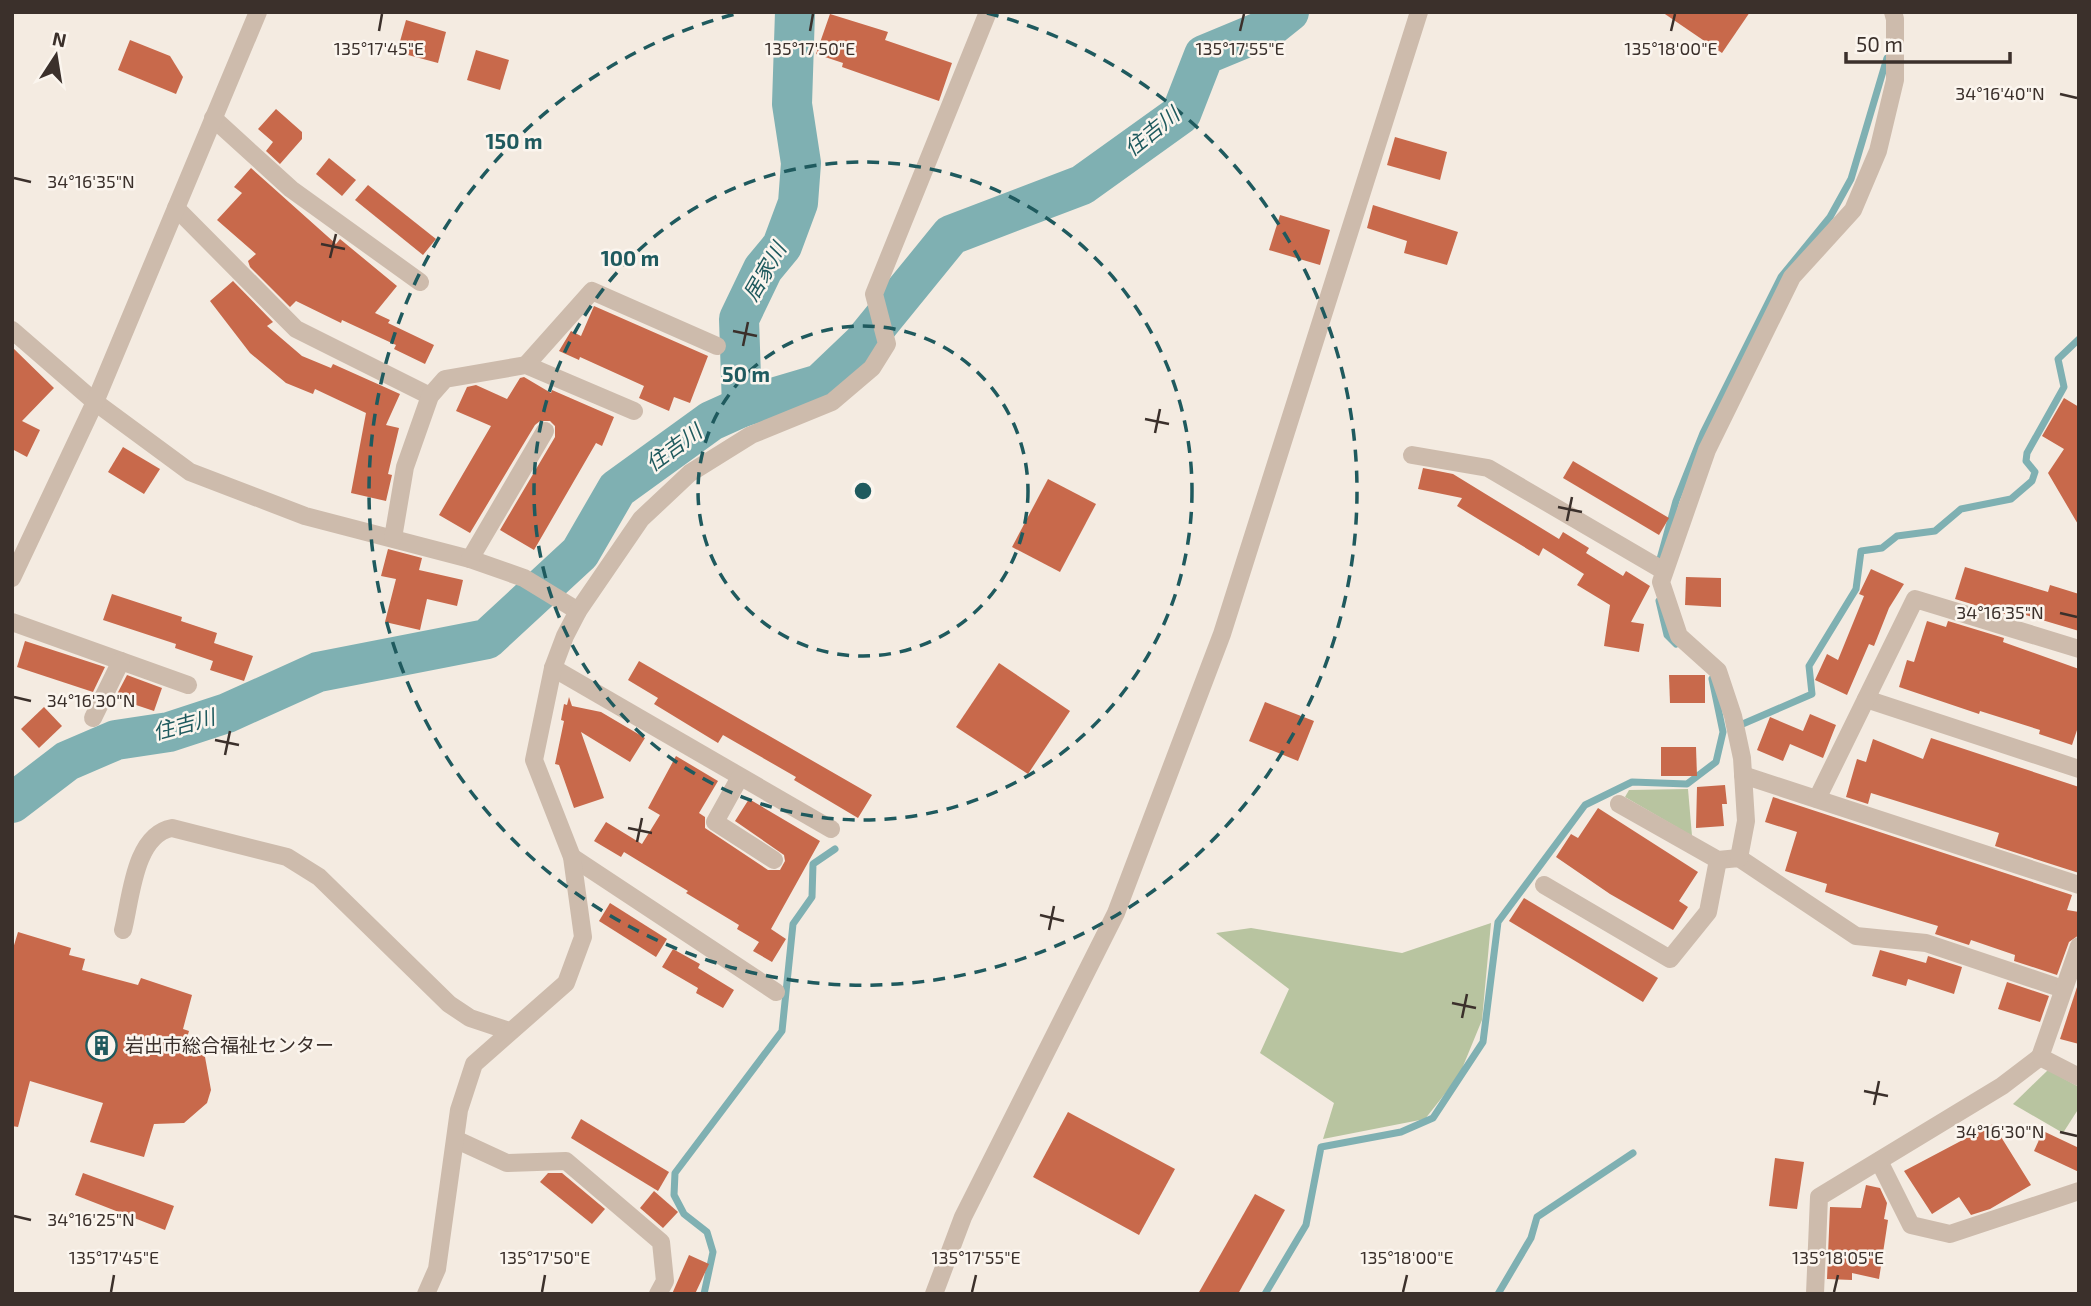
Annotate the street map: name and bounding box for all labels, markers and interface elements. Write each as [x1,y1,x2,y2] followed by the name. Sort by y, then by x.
[21,21,91,91] north arrow
[1846,21,2010,65] scale bar
[51,26,69,52] text: N
[1856,31,1903,56] text: 50 m
[334,37,424,59] text: 135°17'45"E
[765,37,855,59] text: 135°17'50"E
[1195,37,1285,59] text: 135°17'55"E
[1624,37,1718,59] text: 135°18'00"E
[1955,82,2045,104] text: 34°16'40"N
[1119,100,1185,160] water label: 住吉川
[486,128,542,153] text: 150 m
[47,170,135,192] text: 34°16'35"N
[737,236,791,305] water label: 居家川
[601,245,659,270] text: 100 m
[722,361,770,386] text: 50 m
[640,417,708,475] water label: 住吉川
[851,479,875,503] centre of rings
[1956,601,2044,623] text: 34°16'35"N
[47,689,135,711] text: 34°16'30"N
[150,703,219,744] water label: 住吉川
[85,1028,119,1062] building icon: 岩出市総合福祉センター
[125,1033,334,1056] place label: 岩出市総合福祉センター
[1956,1120,2044,1142] text: 34°16'30"N
[47,1208,135,1230] text: 34°16'25"N
[69,1246,159,1268] text: 135°17'45"E
[500,1246,590,1268] text: 135°17'50"E
[931,1246,1021,1268] text: 135°17'55"E
[1360,1246,1454,1268] text: 135°18'00"E
[1792,1246,1884,1268] text: 135°18'05"E

